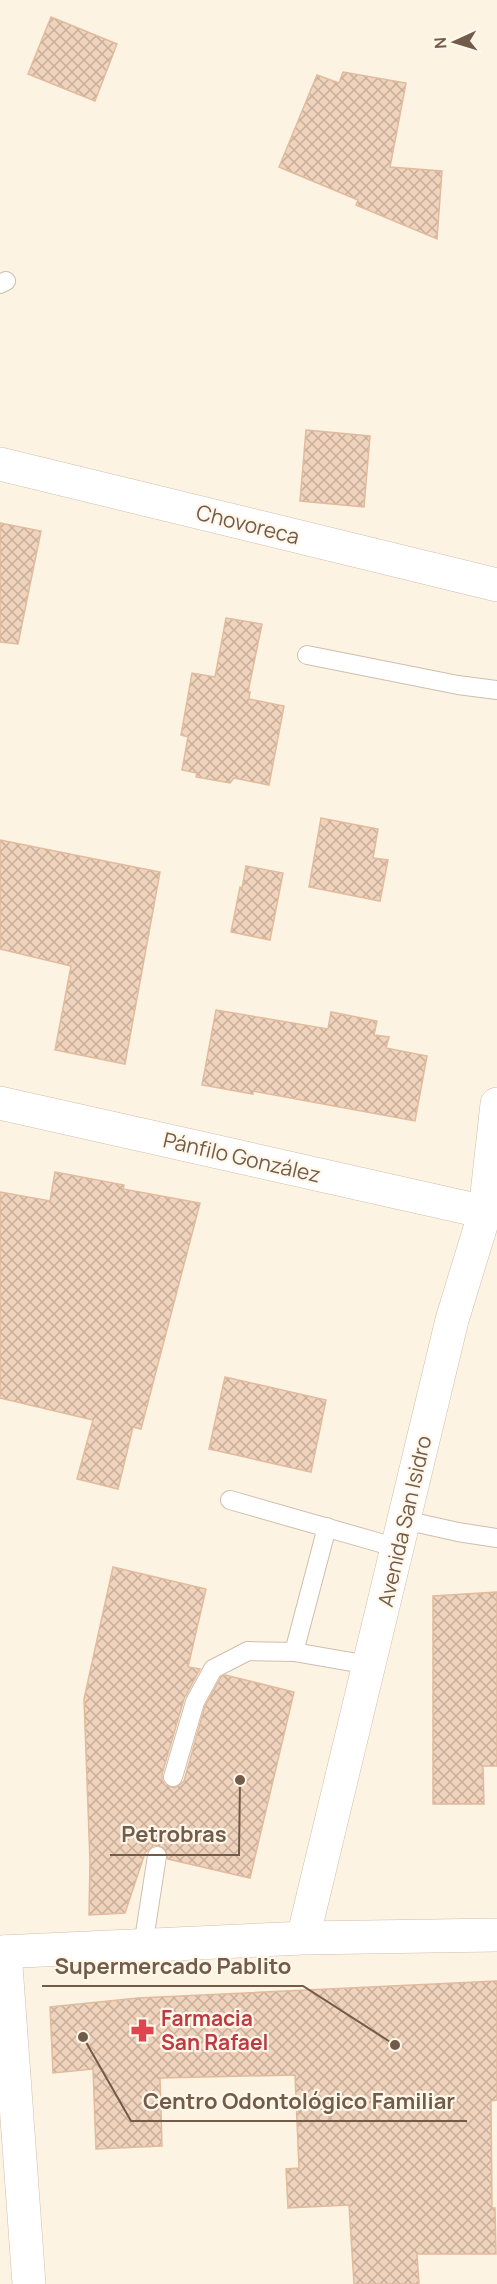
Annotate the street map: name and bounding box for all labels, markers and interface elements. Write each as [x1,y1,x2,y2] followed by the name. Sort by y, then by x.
[425,12,485,72] north arrow
[429,37,451,50] text: N
[194,498,302,550] street label: Chovoreca
[161,1125,323,1189] street label: Pánfilo González
[371,1433,437,1609] street label: Avenida San Isidro
[110,1815,239,1855] callout: Petrobras
[121,1819,227,1849] text: Petrobras
[42,1946,303,1986] callout: Supermercado Pablito
[55,1951,291,1981] text: Supermercado Pablito
[161,2004,268,2056] place label: Farmacia San Rafael
[130,2017,156,2043] pharmacy icon: Farmacia San Rafael
[131,2081,467,2121] callout: Centro Odontológico Familiar
[143,2086,455,2116] text: Centro Odontológico Familiar

